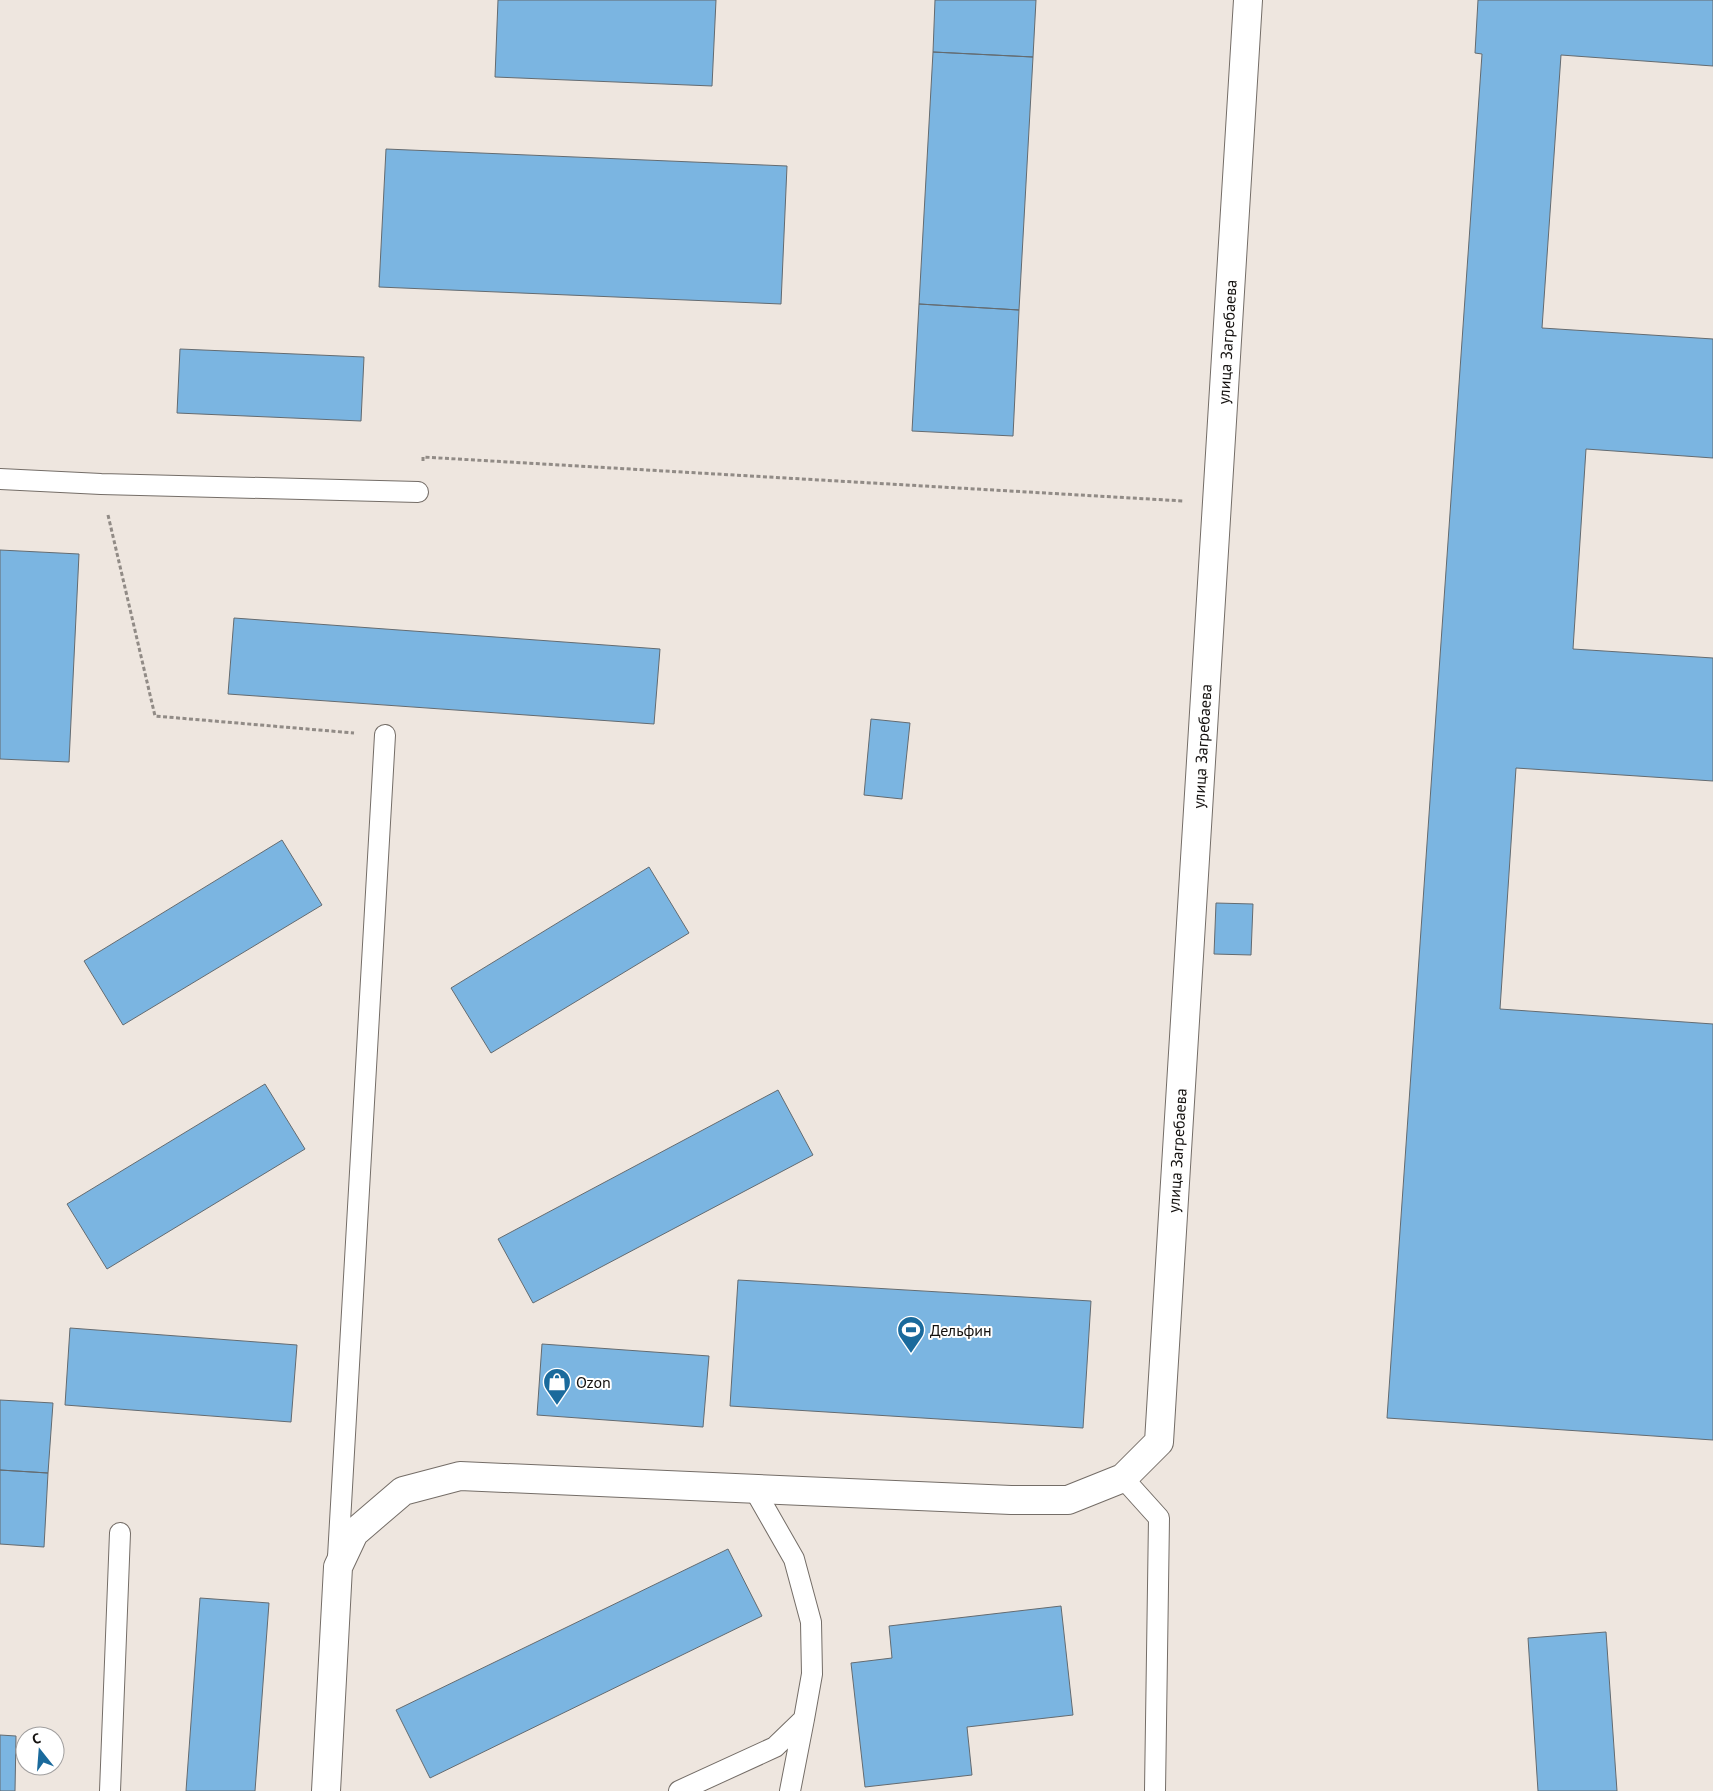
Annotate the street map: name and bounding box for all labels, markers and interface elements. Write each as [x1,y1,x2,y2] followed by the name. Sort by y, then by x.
[1213,279,1241,405] street label: улица Загребаева
[1188,683,1216,809] street label: улица Загребаева
[1163,1088,1191,1214] street label: улица Загребаева
[896,1315,926,1354] sports icon: Дельфин
[930,1320,992,1340] place label: Дельфин
[542,1367,572,1406] shop icon: Ozon
[576,1372,611,1392] place label: Ozon
[15,1726,65,1776] north arrow
[30,1729,43,1748] text: С

